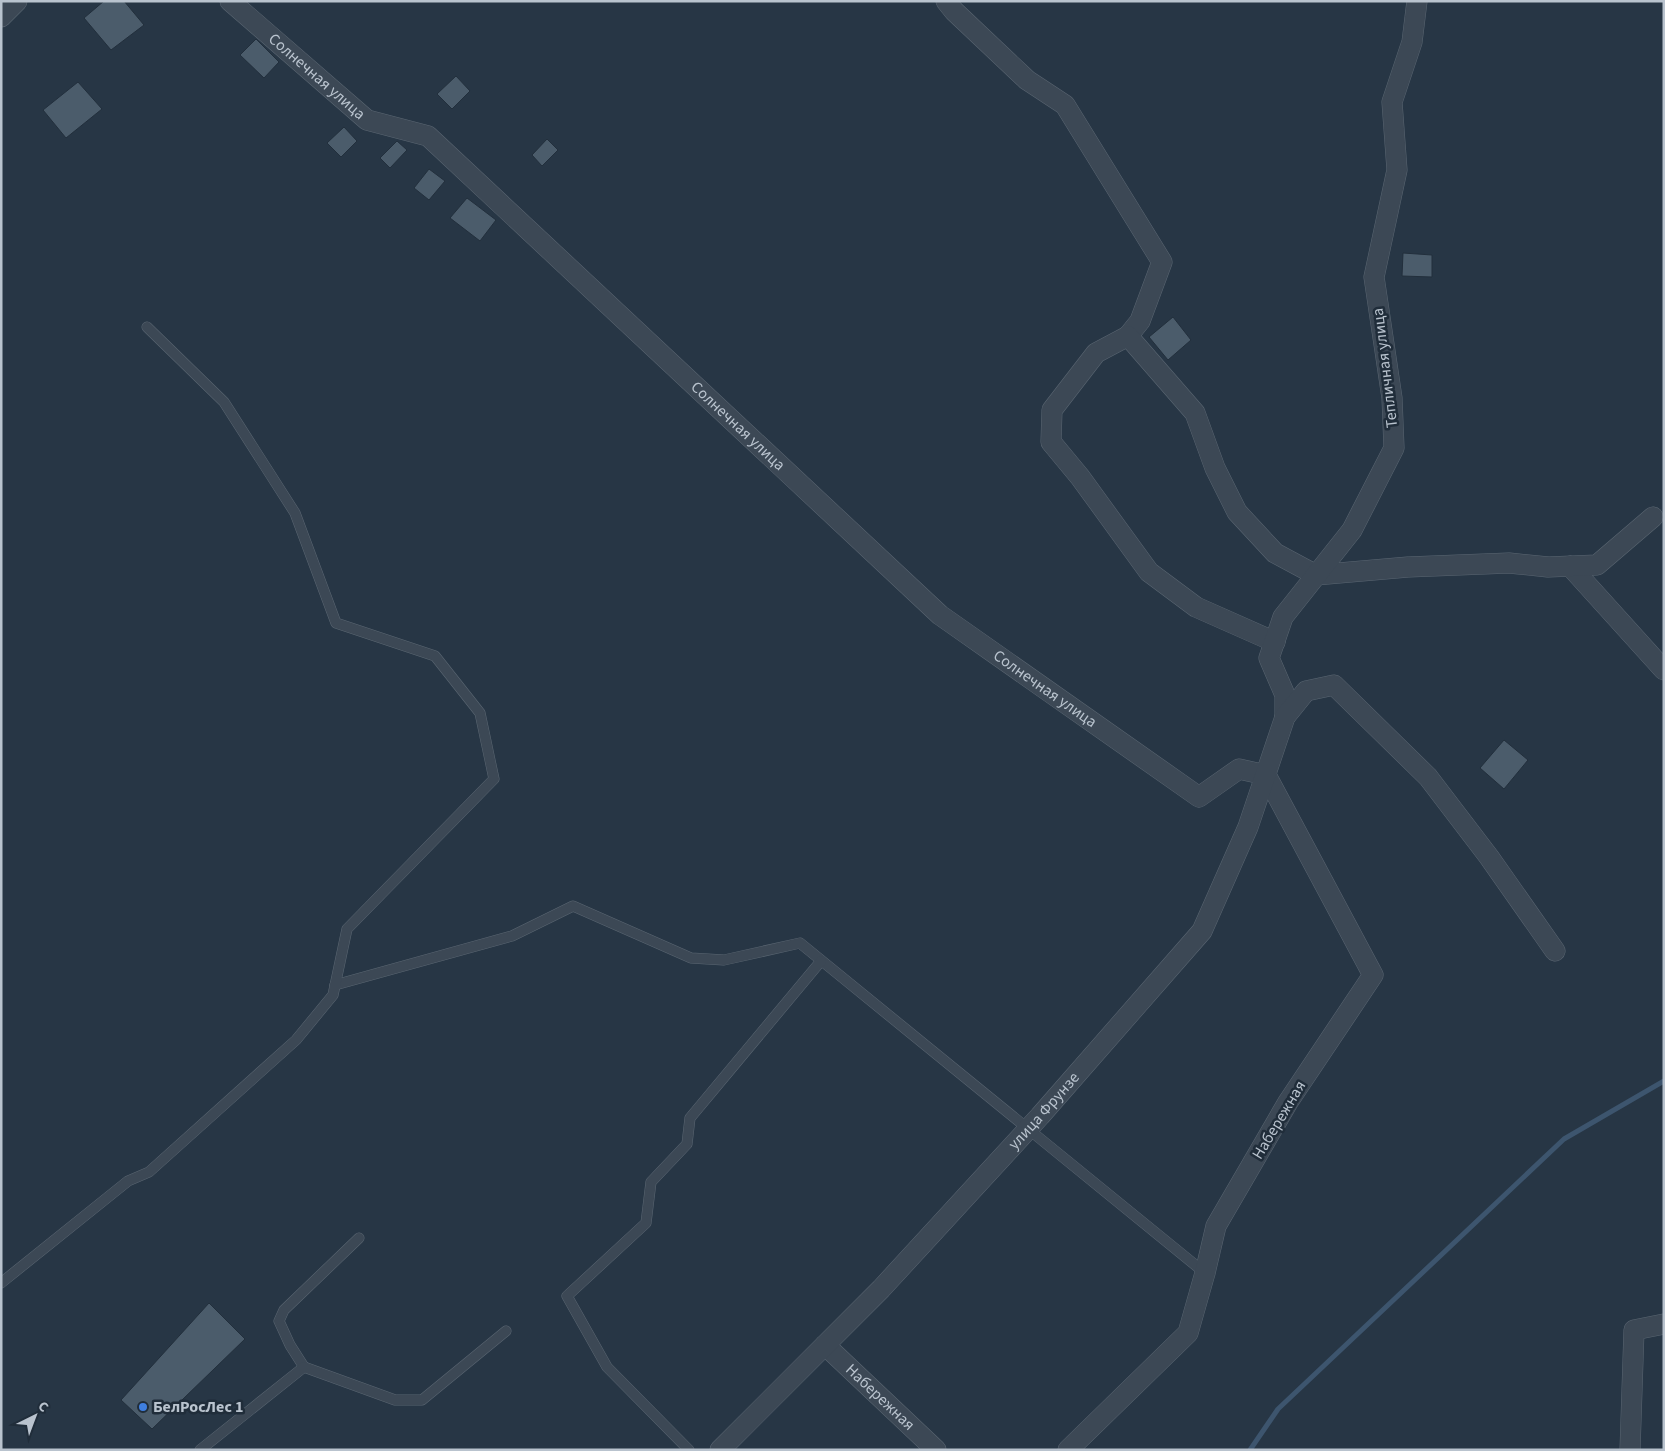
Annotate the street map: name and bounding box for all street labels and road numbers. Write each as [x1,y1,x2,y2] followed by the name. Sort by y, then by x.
[264,28,370,125] street label: Солнечная улица
[1367,307,1403,429] street label: Тепличная улица
[686,376,790,476] street label: Солнечная улица
[989,645,1101,733] street label: Солнечная улица
[1003,1067,1085,1155] street label: улица Фрунзе
[1247,1077,1311,1163] street label: Набережная
[841,1359,920,1436] street label: Набережная

